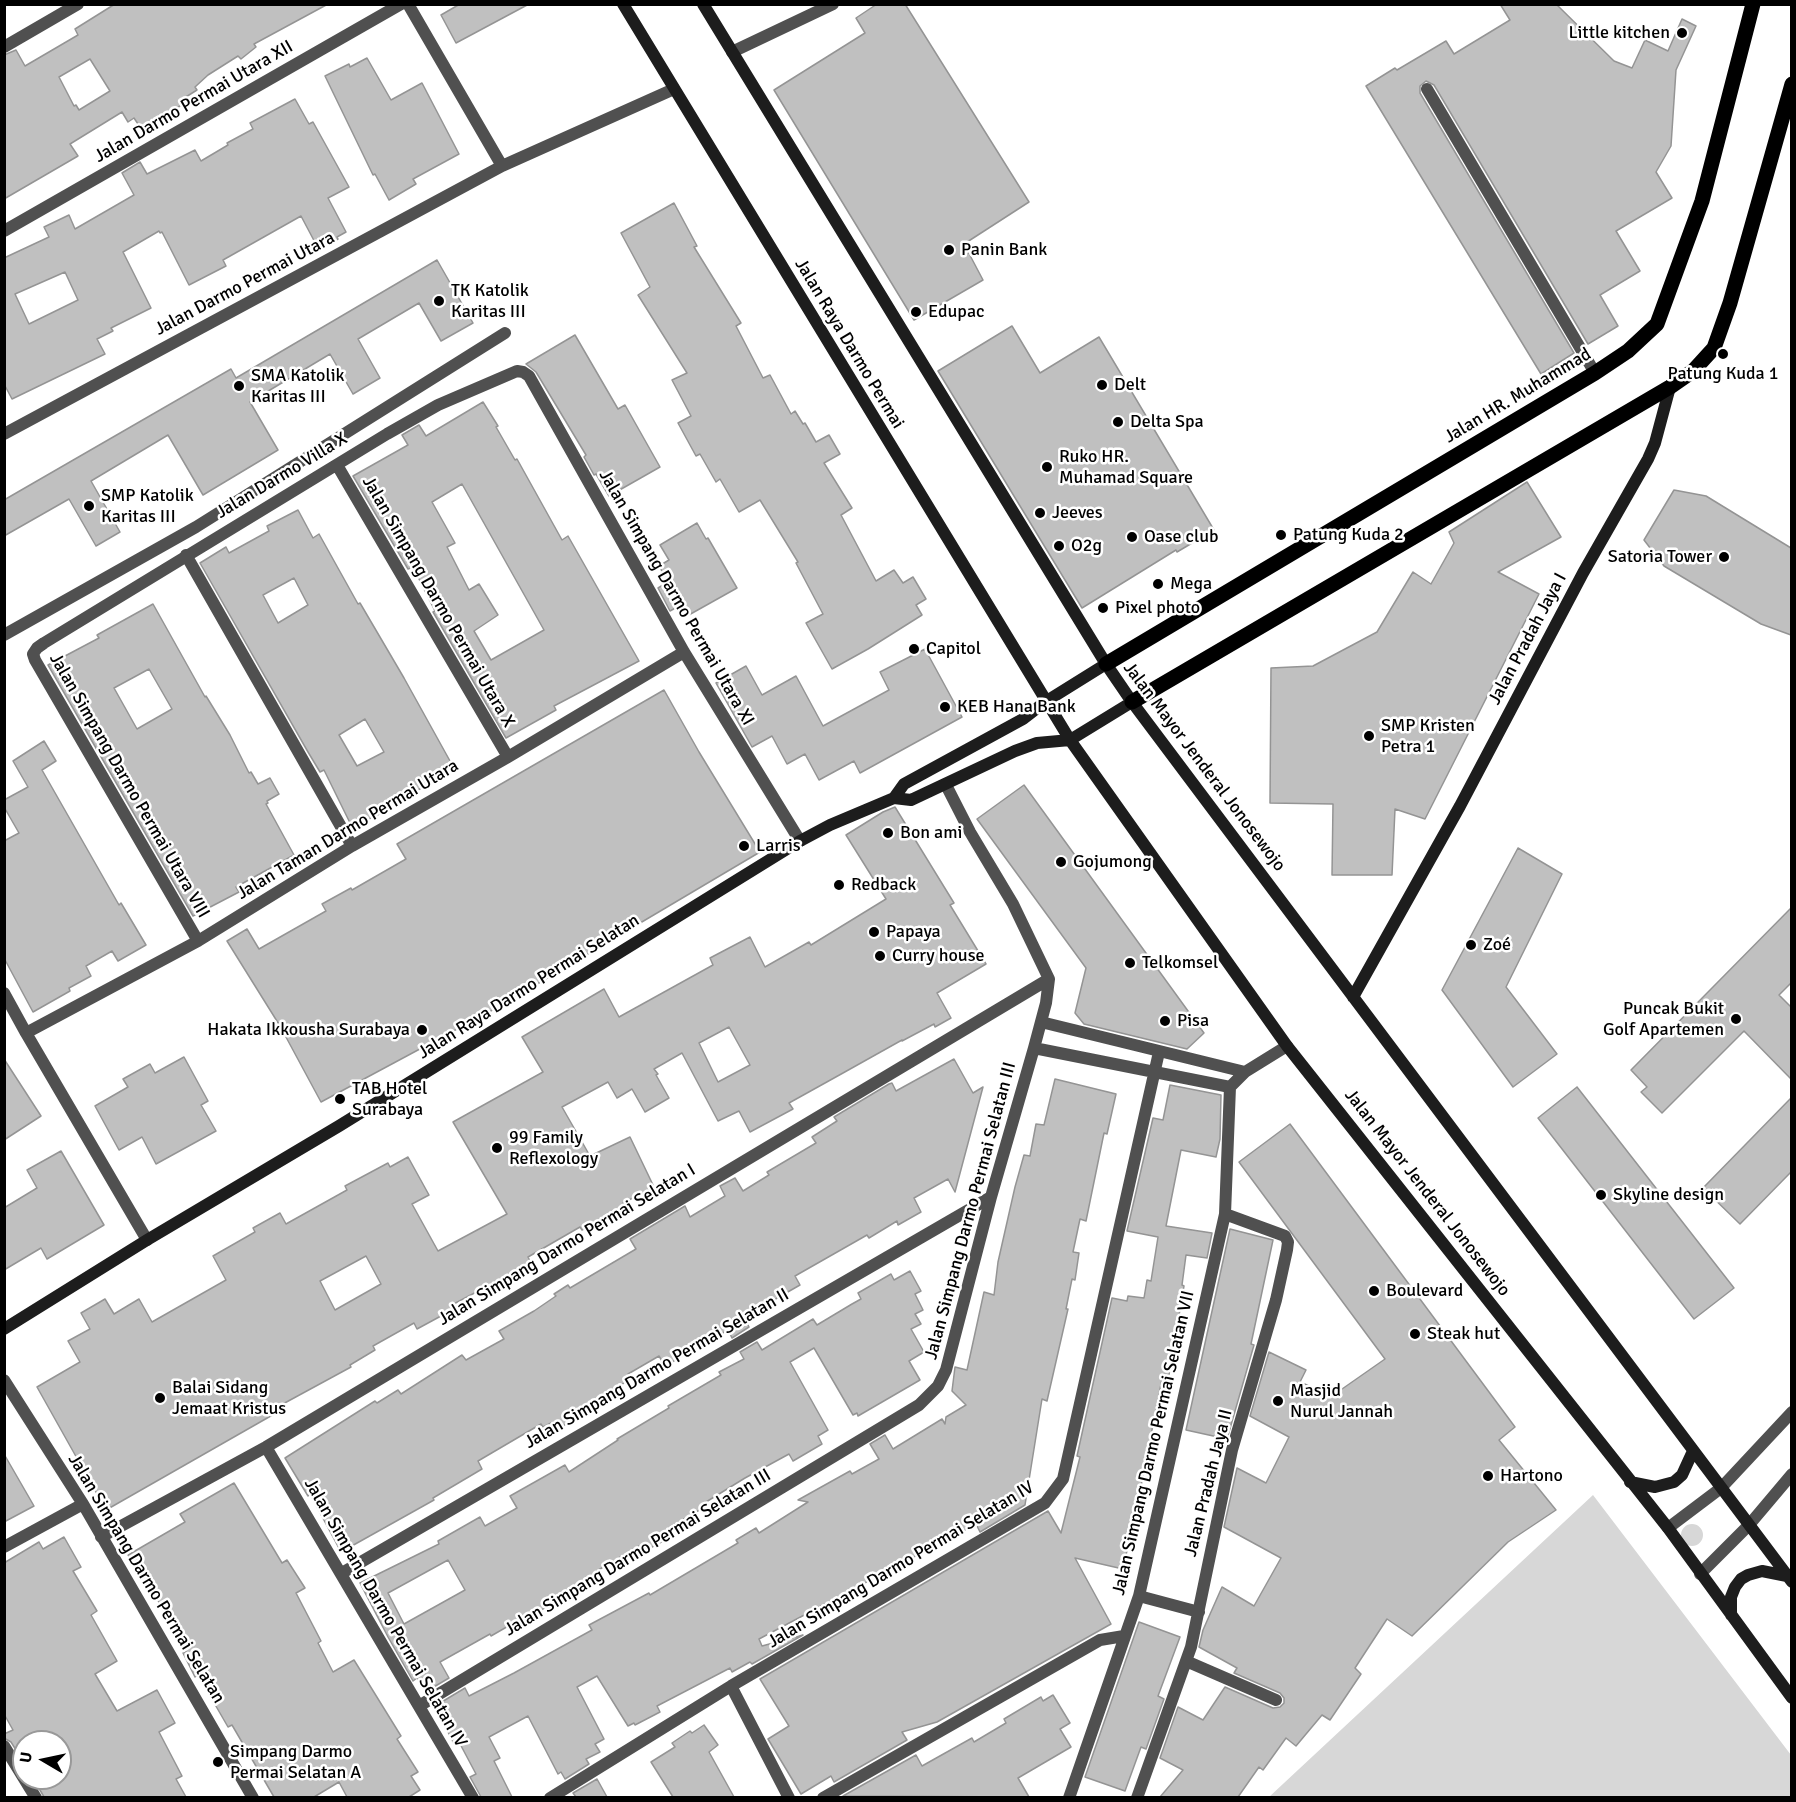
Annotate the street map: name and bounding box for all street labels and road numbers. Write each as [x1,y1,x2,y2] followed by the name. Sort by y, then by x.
[91,36,297,168] street label: Jalan Darmo Permai Utara XII
[151,227,339,341] street label: Jalan Darmo Permai Utara
[790,255,908,433] street label: Jalan Raya Darmo Permai
[1441,344,1595,448] street label: Jalan HR. Muhammad
[213,428,351,524] street label: Jalan Darmo Villa X
[594,466,758,730] street label: Jalan Simpang Darmo Permai Utara XI
[357,473,519,731] street label: Jalan Simpang Darmo Permai Utara X
[1484,570,1572,708] street label: Jalan Pradah Jaya I
[44,650,214,922] street label: Jalan Simpang Darmo Permai Utara VIII
[1118,658,1290,876] street label: Jalan Mayor Jenderal Jonosewojo
[233,755,463,905] street label: Jalan Taman Darmo Permai Utara
[414,910,644,1064] street label: Jalan Raya Darmo Permai Selatan
[921,1060,1021,1362] street label: Jalan Simpang Darmo Permai Selatan III
[1340,1085,1514,1301] street label: Jalan Mayor Jenderal Jonosewojo
[434,1159,700,1331] street label: Jalan Simpang Darmo Permai Selatan I
[521,1284,793,1454] street label: Jalan Simpang Darmo Permai Selatan II
[1108,1289,1200,1597] street label: Jalan Simpang Darmo Permai Selatan VII
[1180,1407,1238,1559] street label: Jalan Pradah Jaya II
[63,1450,229,1708] street label: Jalan Simpang Darmo Permai Selatan
[501,1465,775,1641] street label: Jalan Simpang Darmo Permai Selatan III
[299,1475,471,1751] street label: Jalan Simpang Darmo Permai Selatan IV
[764,1477,1038,1653] street label: Jalan Simpang Darmo Permai Selatan IV

